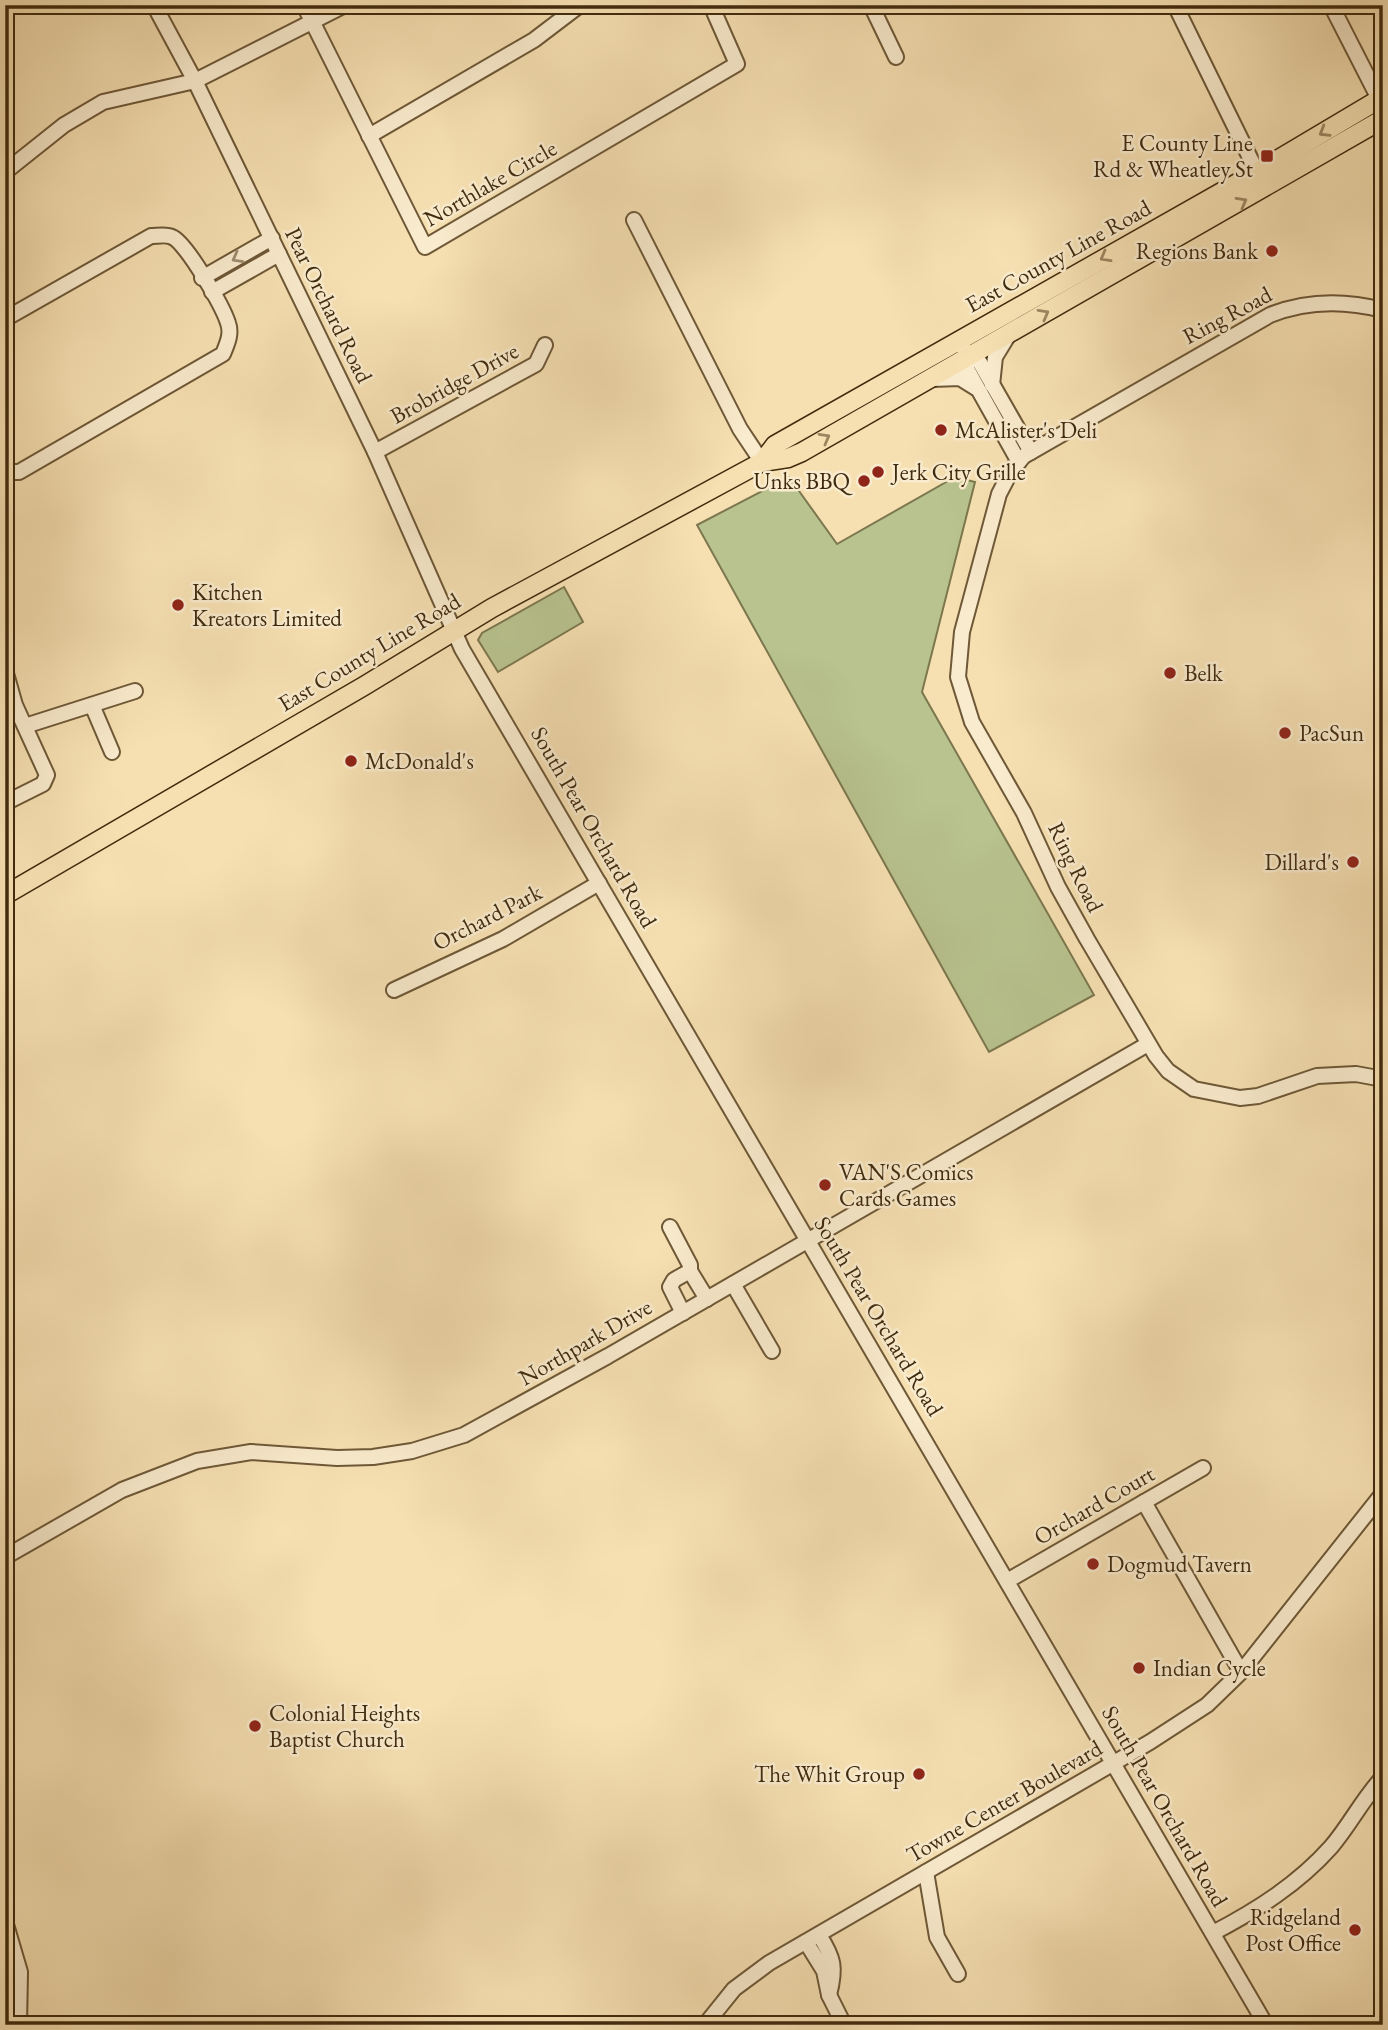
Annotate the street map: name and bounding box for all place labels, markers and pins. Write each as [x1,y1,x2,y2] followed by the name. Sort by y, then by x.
[1093,128,1254,184] place label: E County Line Rd & Wheatley St
[1259,148,1275,164] marker: E County Line Rd & Wheatley St
[1136,236,1259,266] place label: Regions Bank
[1264,243,1280,259] marker: Regions Bank
[955,415,1097,445] place label: McAlister's Deli
[933,422,949,438] marker: McAlister's Deli
[890,457,1026,487] place label: Jerk City Grille
[870,464,886,480] marker: Jerk City Grille
[754,466,853,496] place label: Unks BBQ
[856,473,872,489] marker: Unks BBQ
[192,577,342,633] place label: Kitchen Kreators Limited
[170,597,186,613] marker: Kitchen Kreators Limited
[1184,658,1224,688] place label: Belk
[1162,665,1178,681] marker: Belk
[1299,718,1364,748] place label: PacSun
[1277,725,1293,741] marker: PacSun
[365,746,474,776] place label: McDonald's
[343,753,359,769] marker: McDonald's
[1264,847,1339,877] place label: Dillard's
[1345,854,1361,870] marker: Dillard's
[839,1157,974,1213] place label: VAN'S Comics Cards Games
[817,1177,833,1193] marker: VAN'S Comics Cards Games
[1107,1549,1252,1579] place label: Dogmud Tavern
[1085,1556,1101,1572] marker: Dogmud Tavern
[1153,1653,1266,1683] place label: Indian Cycle
[1131,1660,1147,1676] marker: Indian Cycle
[269,1698,420,1754] place label: Colonial Heights Baptist Church
[247,1718,263,1734] marker: Colonial Heights Baptist Church
[754,1759,905,1789] place label: The Whit Group
[911,1766,927,1782] marker: The Whit Group
[1246,1902,1341,1958] place label: Ridgeland Post Office
[1347,1922,1363,1938] marker: Ridgeland Post Office

